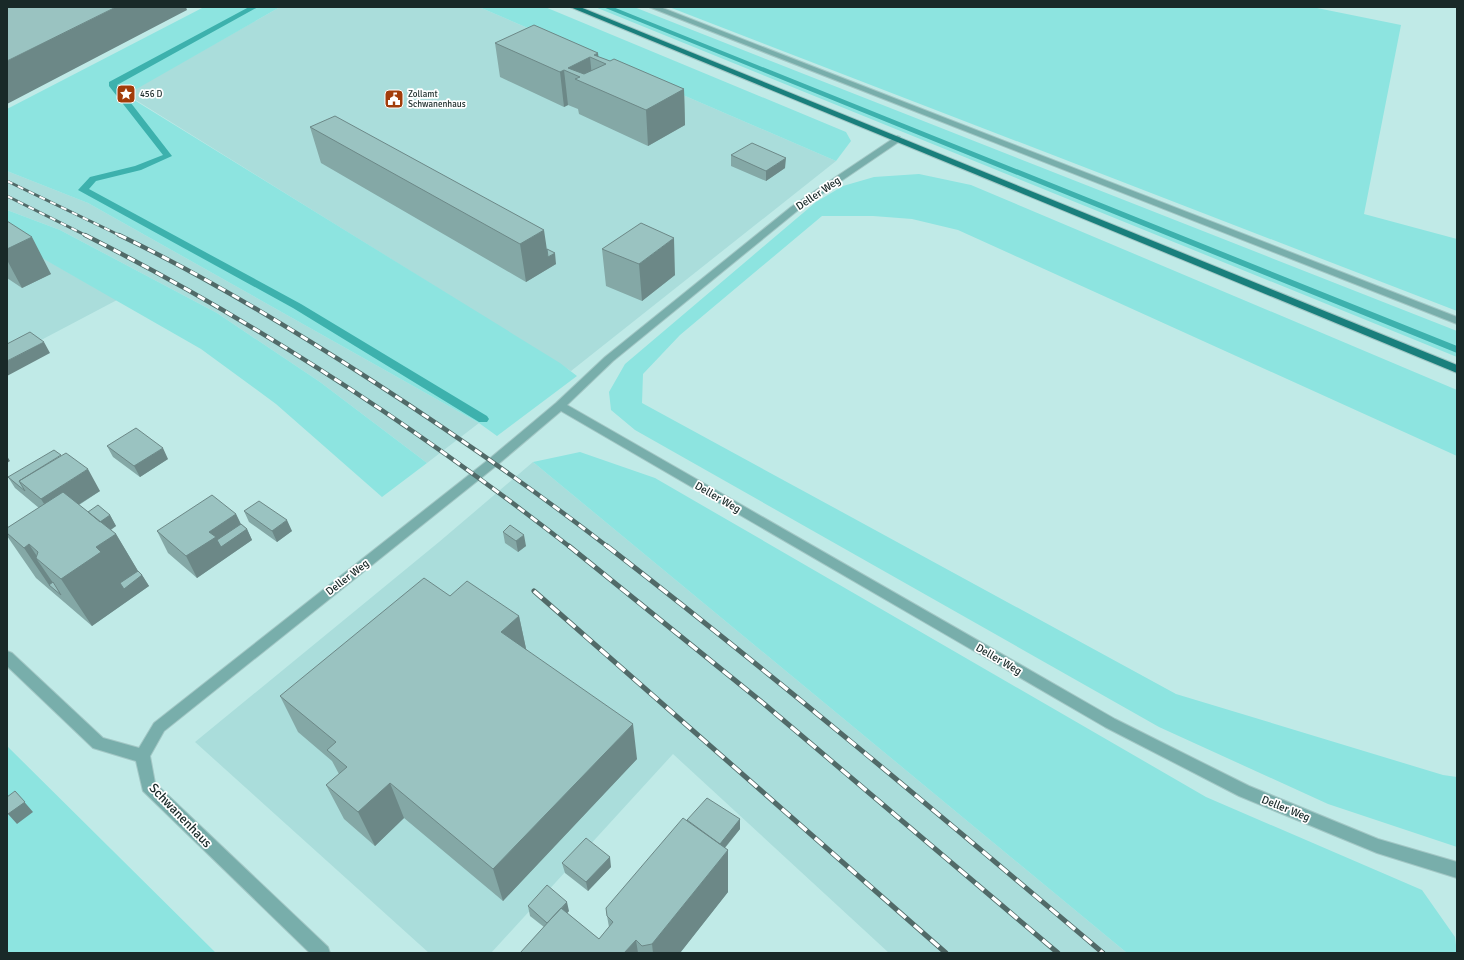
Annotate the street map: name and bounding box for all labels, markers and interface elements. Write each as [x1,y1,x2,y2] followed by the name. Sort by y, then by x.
[115,83,137,105] place icon: 456 D
[383,88,405,110] public building icon: Zollamt Schwanenhaus
[140,89,163,100] place label: 456 D
[408,89,466,110] place label: Zollamt Schwanenhaus
[793,174,843,213] street label: Deller Weg
[692,479,743,516] street label: Deller Weg
[323,556,372,598] street label: Deller Weg
[973,641,1024,678] street label: Deller Weg
[146,780,215,851] street label: Schwanenhaus
[1260,793,1312,824] street label: Deller Weg

